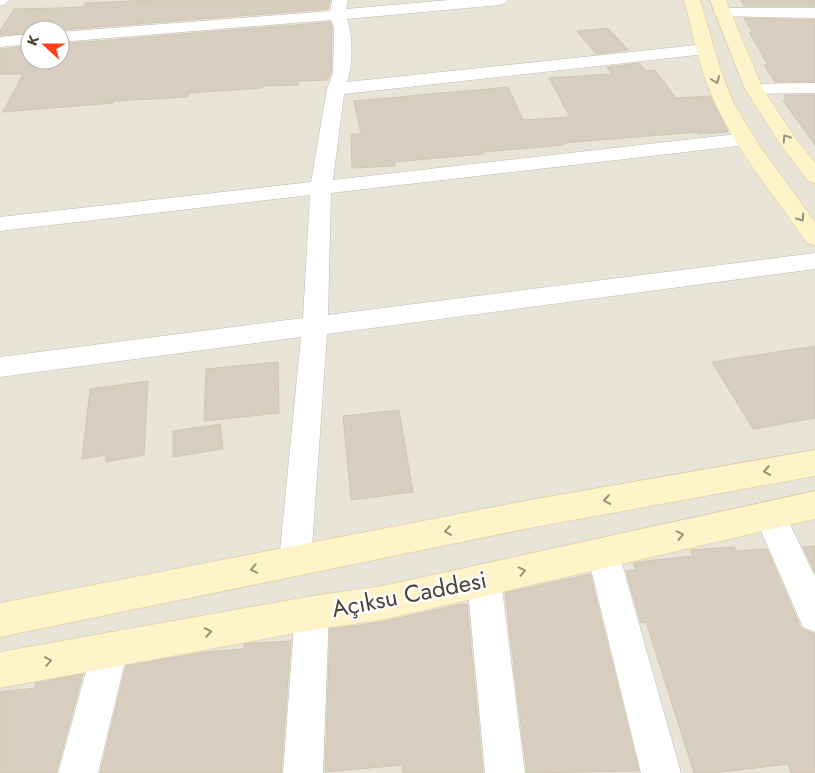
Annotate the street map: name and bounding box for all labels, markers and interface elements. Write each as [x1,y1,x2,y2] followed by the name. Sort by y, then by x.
[20,20,70,70] north arrow
[22,32,44,48] text: K
[710,75,720,84] one-way arrow
[783,135,792,144] one-way arrow
[795,212,804,222] one-way arrow
[763,466,771,476] one-way arrow
[603,495,612,505] one-way arrow
[443,525,452,535] one-way arrow
[676,530,685,541] one-way arrow
[329,562,489,626] street label: Açıksu Caddesi
[249,564,258,574] one-way arrow
[517,567,526,577] one-way arrow
[203,627,212,638] one-way arrow
[44,657,52,667] one-way arrow

